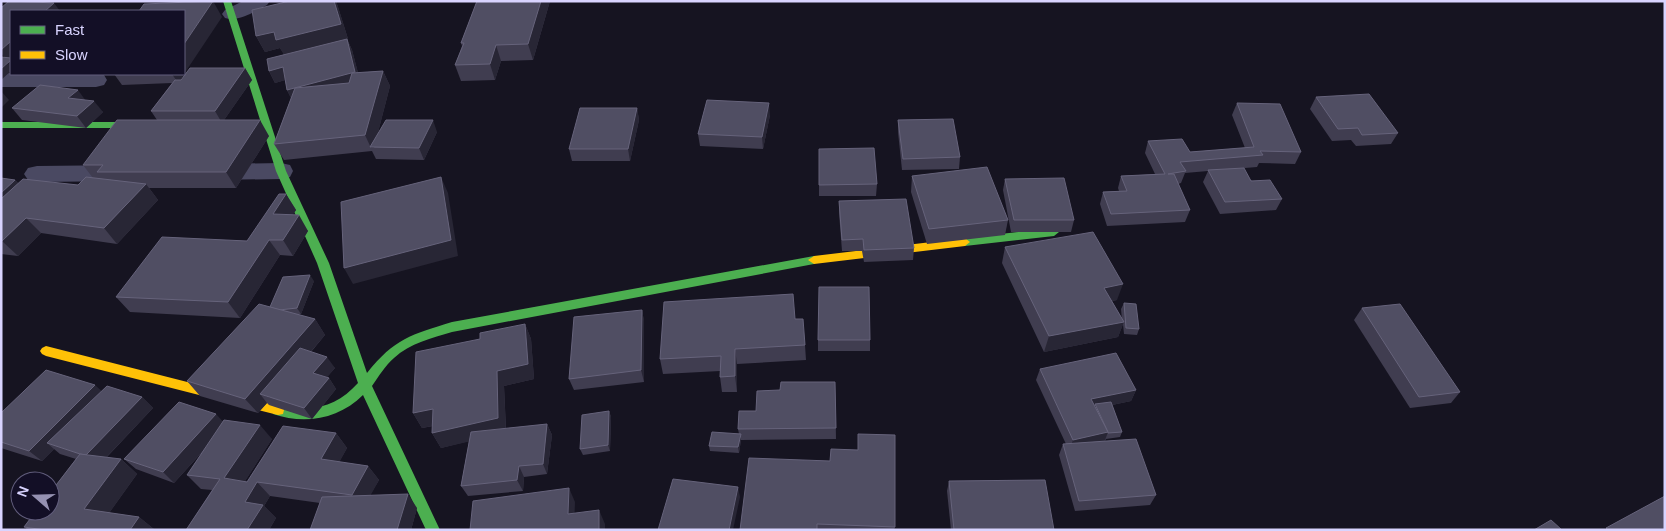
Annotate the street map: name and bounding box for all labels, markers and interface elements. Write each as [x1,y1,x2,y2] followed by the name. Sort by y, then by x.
[10,10,185,75] legend
[55,21,85,38] text: Fast
[55,46,88,63] text: Slow
[10,471,60,521] north arrow
[14,484,32,499] text: N

